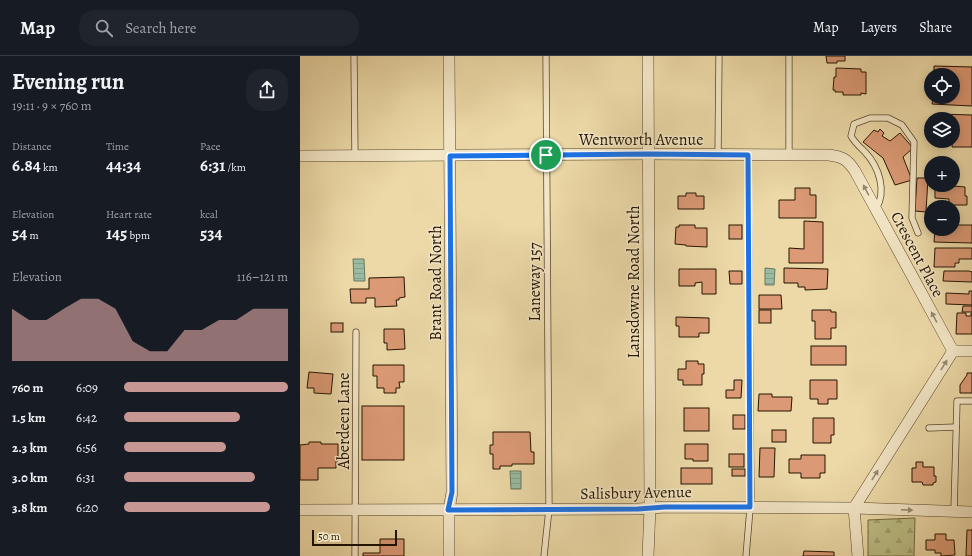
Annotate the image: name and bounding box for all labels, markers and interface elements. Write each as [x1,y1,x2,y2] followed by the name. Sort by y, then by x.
[79,10,359,46] search box
[20,15,55,41] text: Map
[93,17,115,39] icon: search
[125,18,197,38] text: Search here
[813,18,839,37] text: Map
[861,18,897,37] text: Layers
[919,18,952,37] text: Share
[12,67,124,97] text: Evening run
[924,68,960,236] map controls
[924,68,960,104] button: locate
[246,69,288,111] button: share
[12,97,92,114] text: 19:11 · 9 × 760 m
[924,112,960,148] button: layers
[578,129,703,151] street label: Wentworth Avenue
[529,138,563,172] pin
[12,139,51,154] text: Distance
[106,139,129,154] text: Time
[200,139,220,154] text: Pace
[535,144,557,166] icon: arrive
[12,154,41,177] text: 6.84
[106,154,141,177] text: 44:34
[200,154,225,177] text: 6:31
[924,156,960,192] button: +
[41,160,58,175] text: km
[225,160,246,175] text: /km
[862,185,869,196] one-way arrow
[924,200,960,236] button: −
[623,205,645,359] street label: Lansdowne Road North
[12,207,54,222] text: Elevation
[106,207,152,222] text: Heart rate
[200,207,218,222] text: kcal
[885,208,949,301] street label: Crescent Place
[12,222,27,245] text: 54
[106,222,127,245] text: 145
[200,222,223,245] text: 534
[425,225,447,341] street label: Brant Road North
[27,228,39,243] text: m
[127,228,150,243] text: bpm
[524,242,546,322] street label: Laneway 157
[12,268,62,285] text: Elevation
[237,268,288,285] text: 116–121 m
[931,311,938,323] one-way arrow
[941,359,948,371] one-way arrow
[333,373,355,470] street label: Aberdeen Lane
[12,379,43,396] text: 760 m
[76,379,98,396] text: 6:09
[12,409,46,426] text: 1.5 km
[76,409,97,426] text: 6:42
[12,439,47,456] text: 2.3 km
[76,439,97,456] text: 6:56
[12,469,48,486] text: 3.0 km
[76,469,95,486] text: 6:31
[871,470,879,480] one-way arrow
[580,481,692,505] street label: Salisbury Avenue
[12,499,47,516] text: 3.8 km
[76,499,98,516] text: 6:20
[901,506,913,513] one-way arrow
[312,528,397,547] scale bar
[318,529,340,544] text: 50 m

